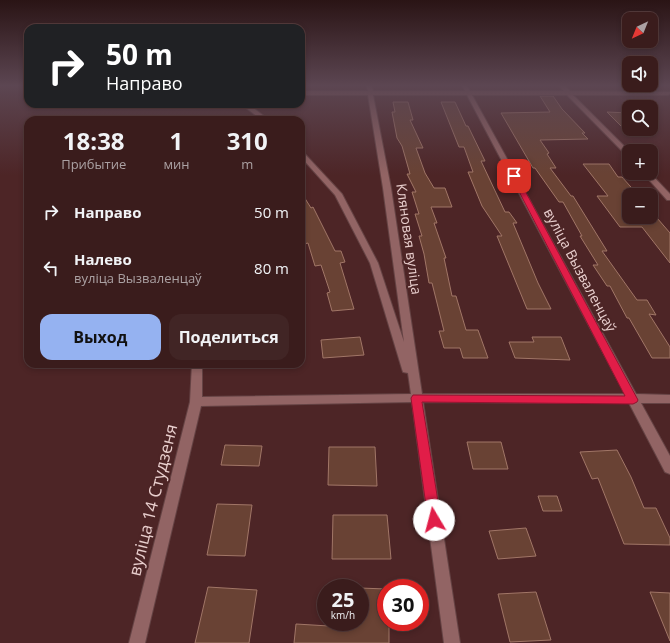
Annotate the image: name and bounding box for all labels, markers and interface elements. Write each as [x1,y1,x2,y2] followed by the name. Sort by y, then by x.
[622,12,658,48] north arrow
[622,12,658,224] map controls
[106,35,173,73] text: 50 m
[40,40,92,92] icon: right
[622,56,658,92] button: sound
[106,71,183,95] text: Направо
[622,100,658,136] button: search
[63,124,125,157] text: 18:38
[170,124,183,157] text: 1
[227,124,268,157] text: 310
[622,144,658,180] button: +
[61,155,126,173] text: Прибытие
[163,155,189,173] text: мин
[241,155,253,173] text: m
[497,159,531,193] pin
[503,165,525,187] icon: arrive
[392,182,427,296] street label: Кляновая вуліца
[622,188,658,224] button: −
[40,201,62,223] icon: right
[74,202,142,222] text: Направо
[254,202,289,222] text: 50 m
[540,205,622,336] street label: вуліца Вызваленцаў
[74,249,132,269] text: Налево
[40,257,62,279] icon: left
[254,258,289,278] text: 80 m
[74,269,202,287] text: вуліца Вызваленцаў
[40,314,161,360] button: Выход
[169,314,289,360] button: Поделиться
[123,422,182,578] street label: вуліца 14 Студзеня
[413,499,455,541] position arrow
[377,579,429,631] speed limit sign: 30
[332,586,354,613] text: 25
[331,608,355,622] text: km/h

